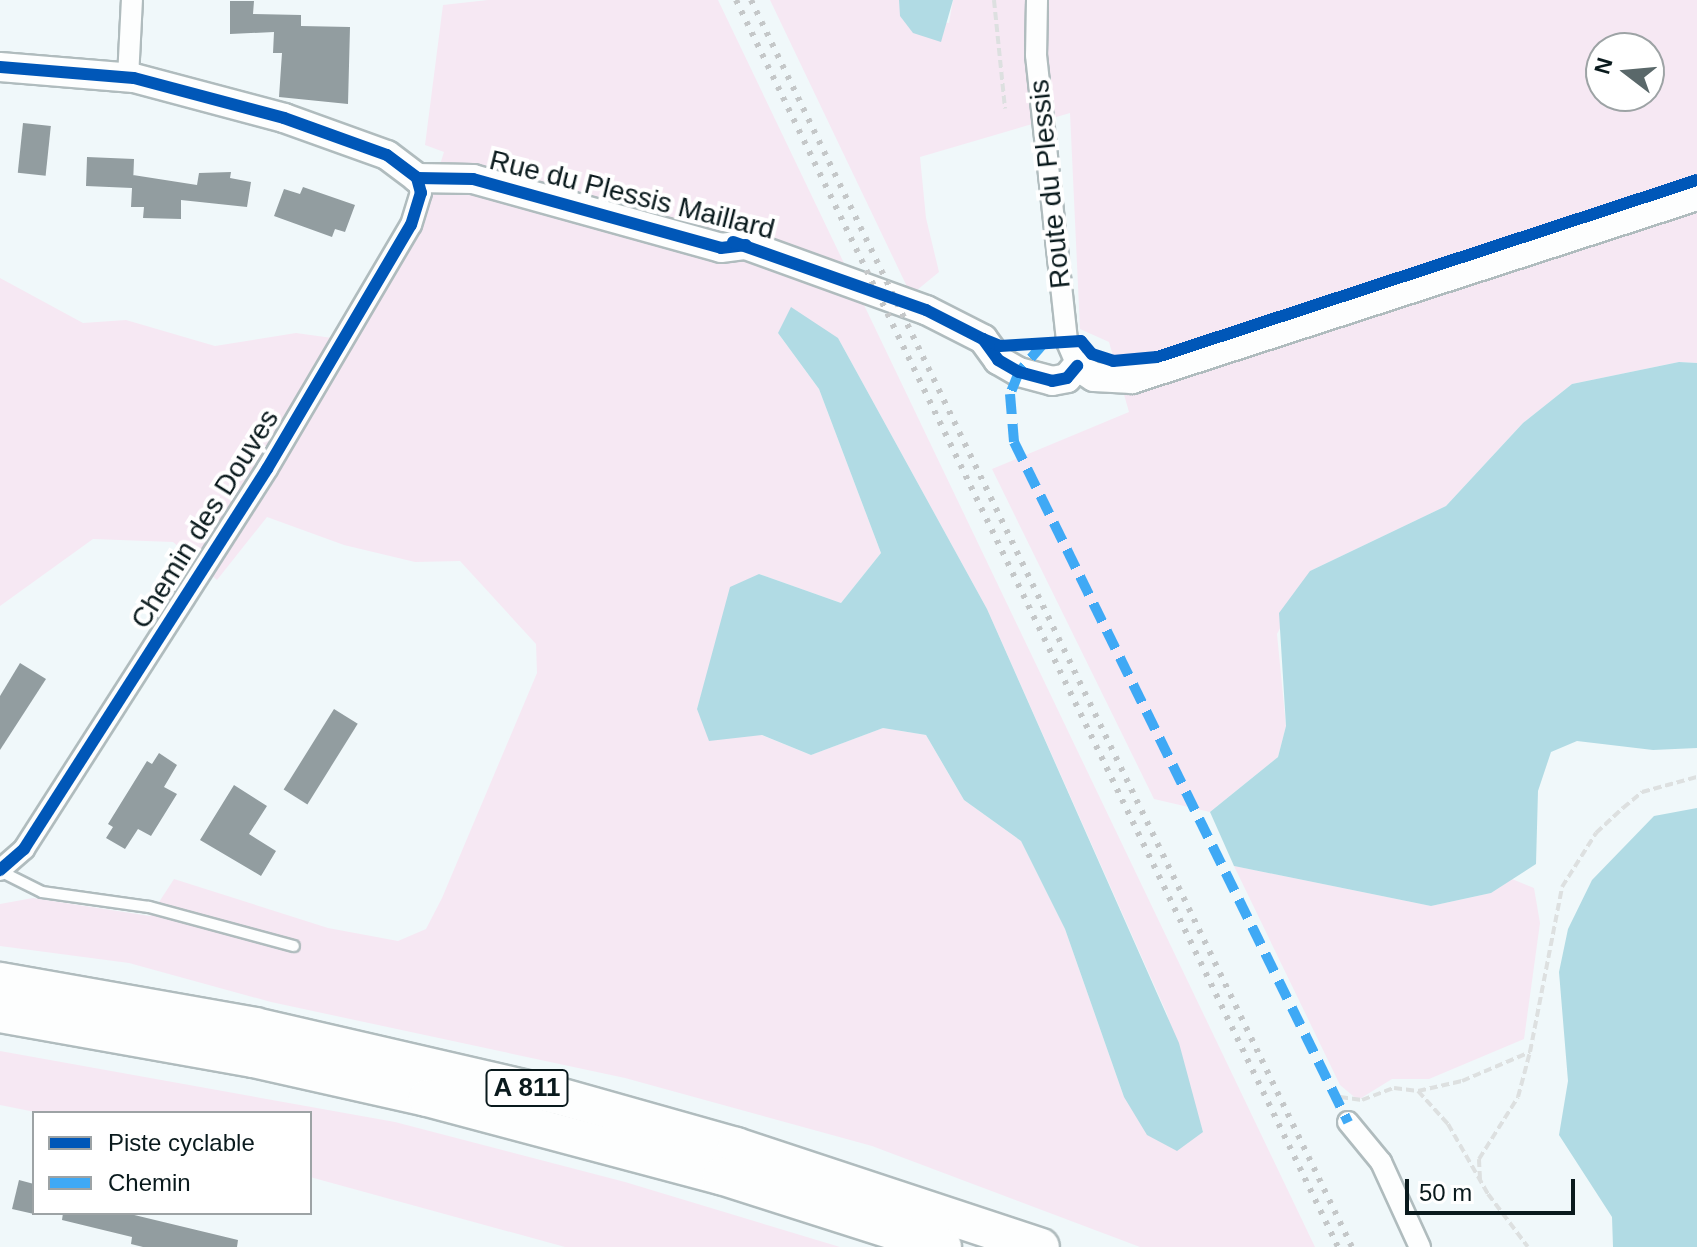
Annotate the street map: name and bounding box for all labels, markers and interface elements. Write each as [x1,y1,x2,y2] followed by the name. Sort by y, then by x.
[1585,32,1665,112] north arrow
[1589,55,1618,77] text: N
[1022,78,1078,290] street label: Route du Plessis
[486,143,778,247] street label: Rue du Plessis Maillard
[124,403,286,635] street label: Chemin des Douves
[485,1066,569,1110] road number: A 811
[32,1111,312,1215] legend
[108,1129,255,1156] text: Piste cyclable
[1409,1163,1579,1213] scale bar
[108,1169,191,1196] text: Chemin
[1419,1179,1472,1206] text: 50 m

